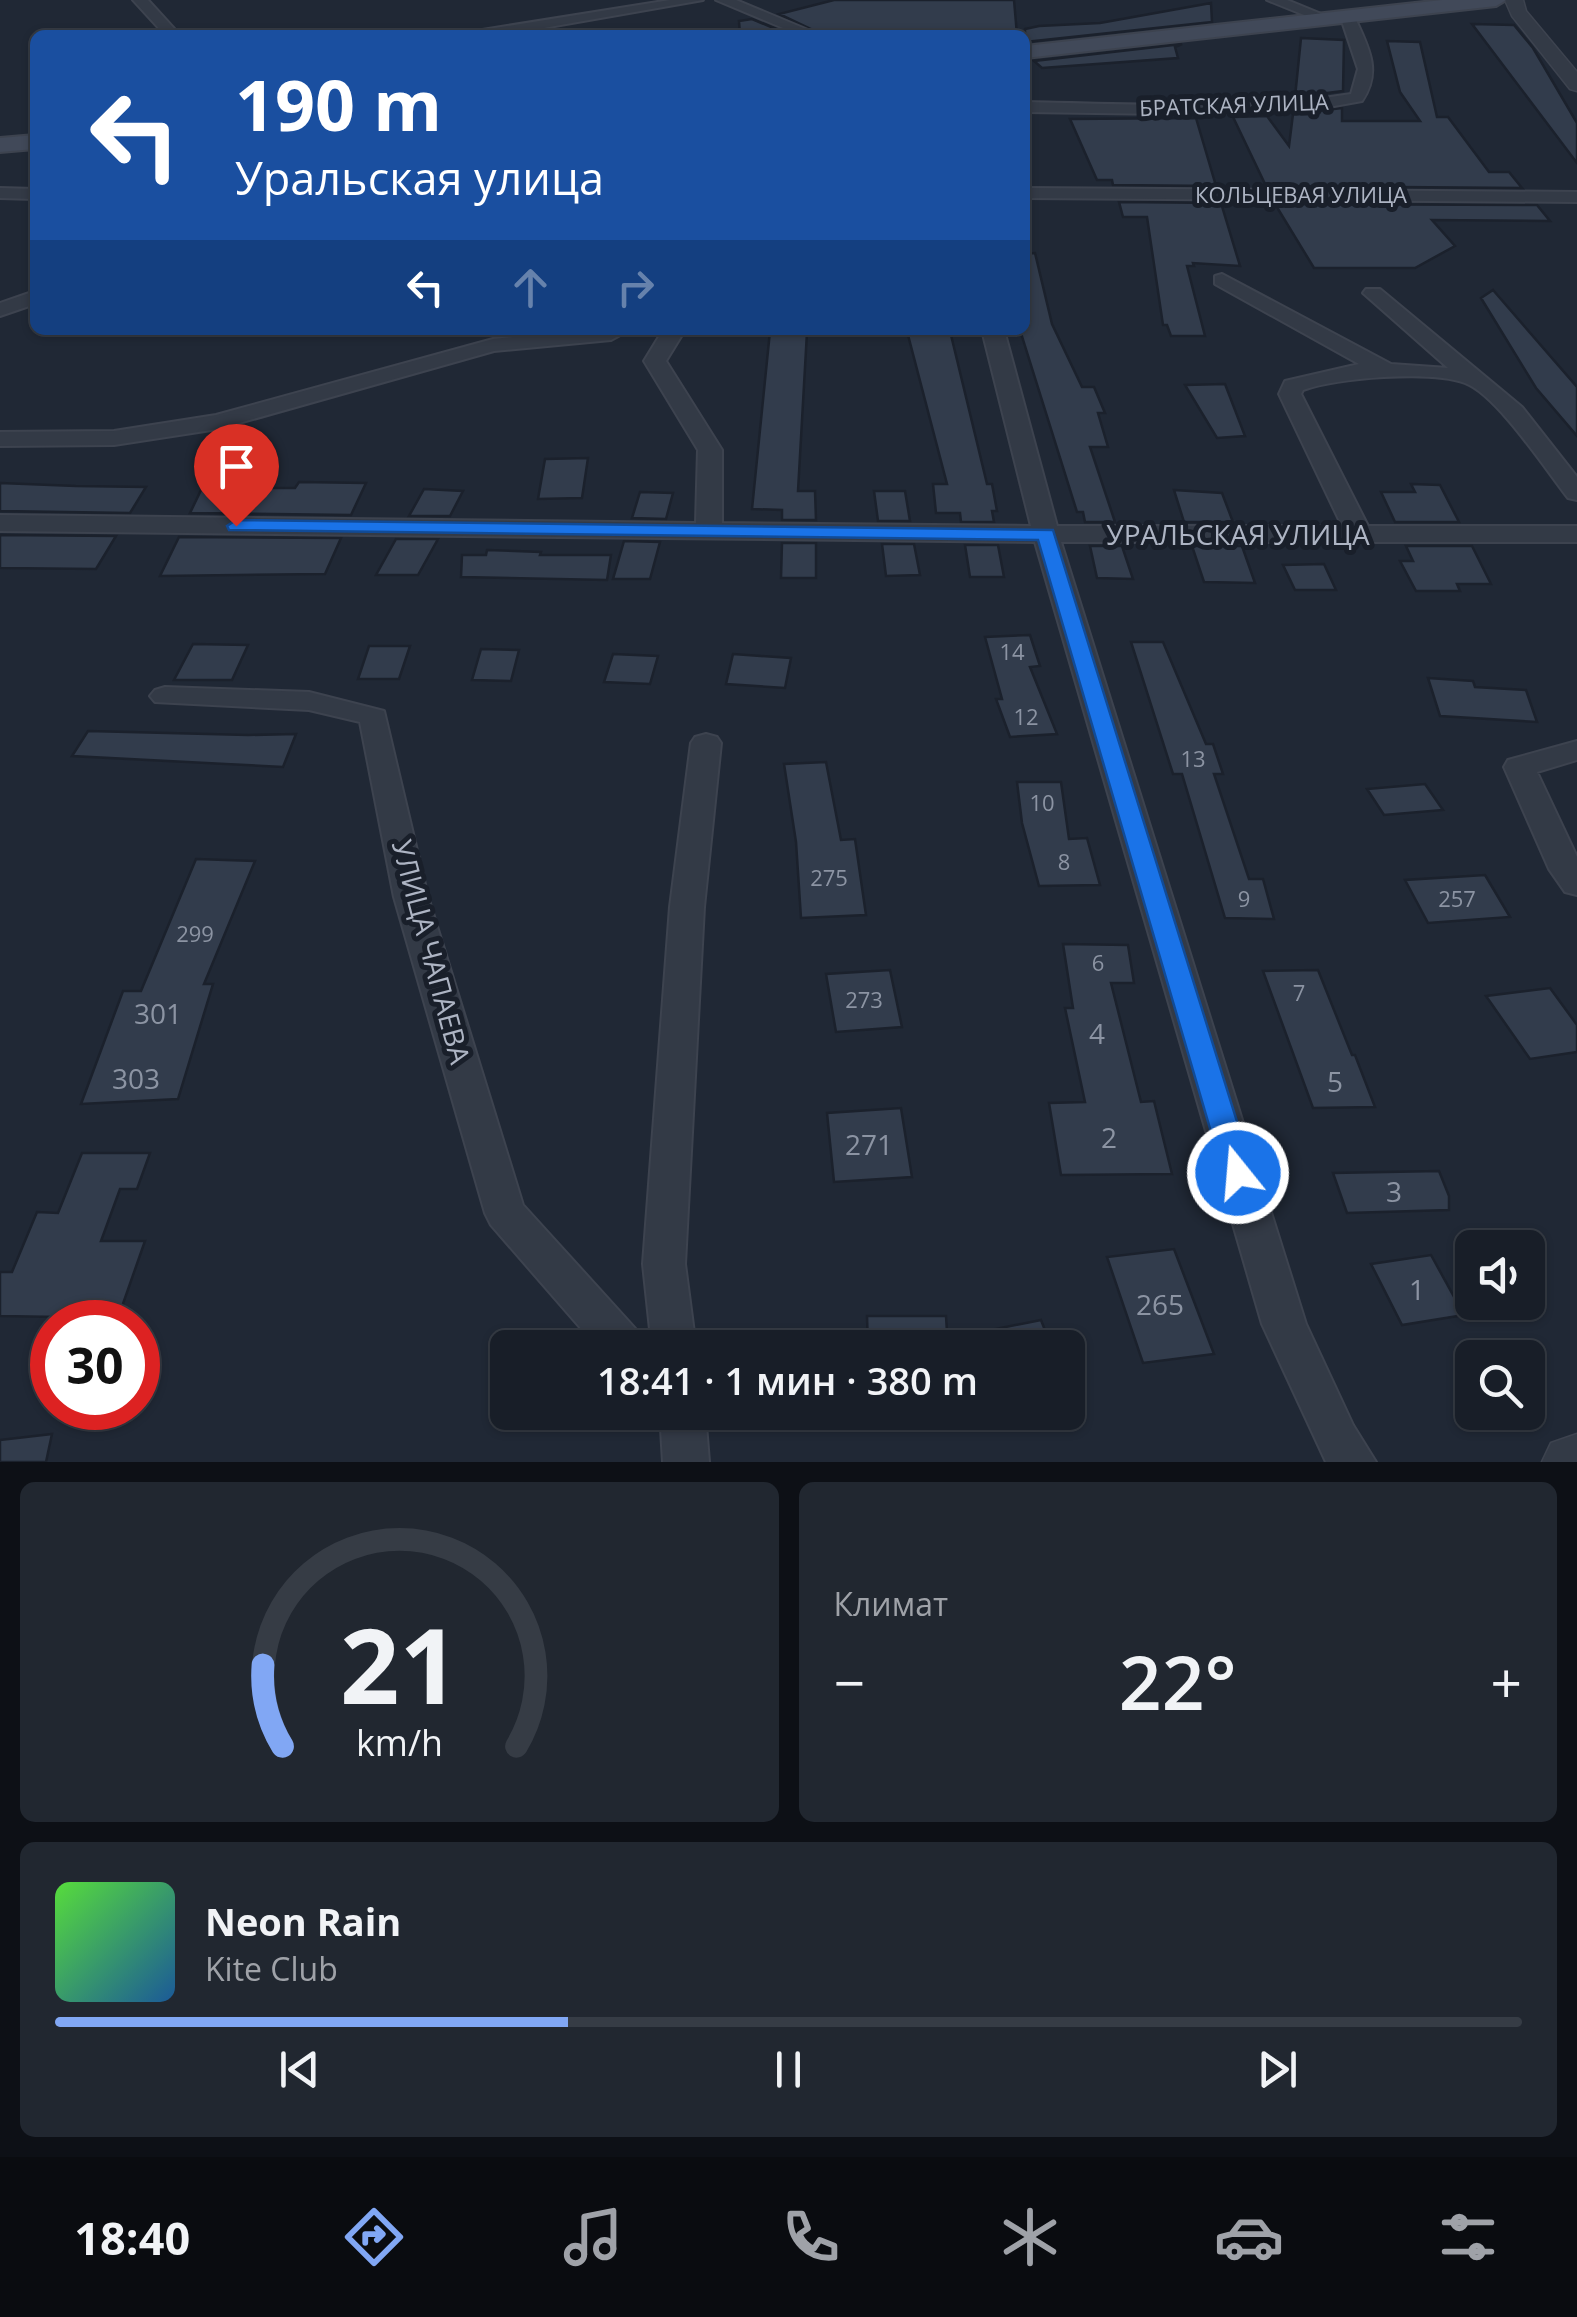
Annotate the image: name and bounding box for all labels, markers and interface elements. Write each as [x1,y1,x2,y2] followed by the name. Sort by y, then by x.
[235,56,442,152] text: 190 m
[70,70,200,200] icon: left
[1139,86,1329,122] street label: БРАТСКАЯ УЛИЦА
[235,147,604,208] text: Уральская улица
[1195,179,1407,209] street label: КОЛЬЦЕВАЯ УЛИЦА
[398,260,453,315] icon: left
[503,260,558,315] icon: ahead
[608,260,663,315] icon: right
[194,424,279,527] pin
[209,439,264,494] icon: arrive
[1106,515,1370,553] street label: УРАЛЬСКАЯ УЛИЦА
[999,636,1025,666] house number: 14
[1013,701,1039,731] house number: 12
[1180,743,1206,773] house number: 13
[1029,787,1055,817] house number: 10
[384,836,480,1068] street label: УЛИЦА ЧАПАЕВА
[1058,846,1070,876] house number: 8
[810,862,848,892] house number: 275
[1238,883,1250,913] house number: 9
[1438,883,1476,913] house number: 257
[176,918,214,948] house number: 299
[1092,947,1104,977] house number: 6
[1293,977,1305,1007] house number: 7
[845,984,883,1014] house number: 273
[134,994,182,1032] house number: 301
[1089,1014,1105,1052] house number: 4
[112,1059,160,1097] house number: 303
[1327,1062,1343,1100] house number: 5
[1101,1118,1117,1156] house number: 2
[1186,1121,1290,1225] position arrow
[845,1125,893,1163] house number: 271
[1386,1172,1402,1210] house number: 3
[1455,1230,1545,1430] map controls
[1455,1230,1545,1320] button: sound
[1409,1270,1425,1308] house number: 1
[1136,1285,1184,1323] house number: 265
[30,1300,160,1430] speed limit sign: 30
[1455,1340,1545,1430] button: search
[597,1354,978,1406] text: 18:41 · 1 мин · 380 m
[834,1582,948,1625] text: Климат
[340,1593,459,1734] text: 21
[1119,1630,1237,1732] text: 22°
[834,1644,865,1719] text: −
[1491,1644,1522,1719] text: +
[356,1718,443,1766] text: km/h
[205,1895,401,1947] text: Neon Rain
[205,1947,338,1990] text: Kite Club
[272,2042,327,2097] icon: previous
[761,2042,816,2097] icon: pause
[1250,2042,1305,2097] icon: next
[339,2202,409,2272] icon: directions
[558,2202,628,2272] icon: music
[776,2202,846,2272] icon: phone
[995,2202,1065,2272] icon: climate
[1214,2202,1284,2272] icon: car
[1433,2202,1503,2272] icon: filters
[74,2207,190,2268] text: 18:40

